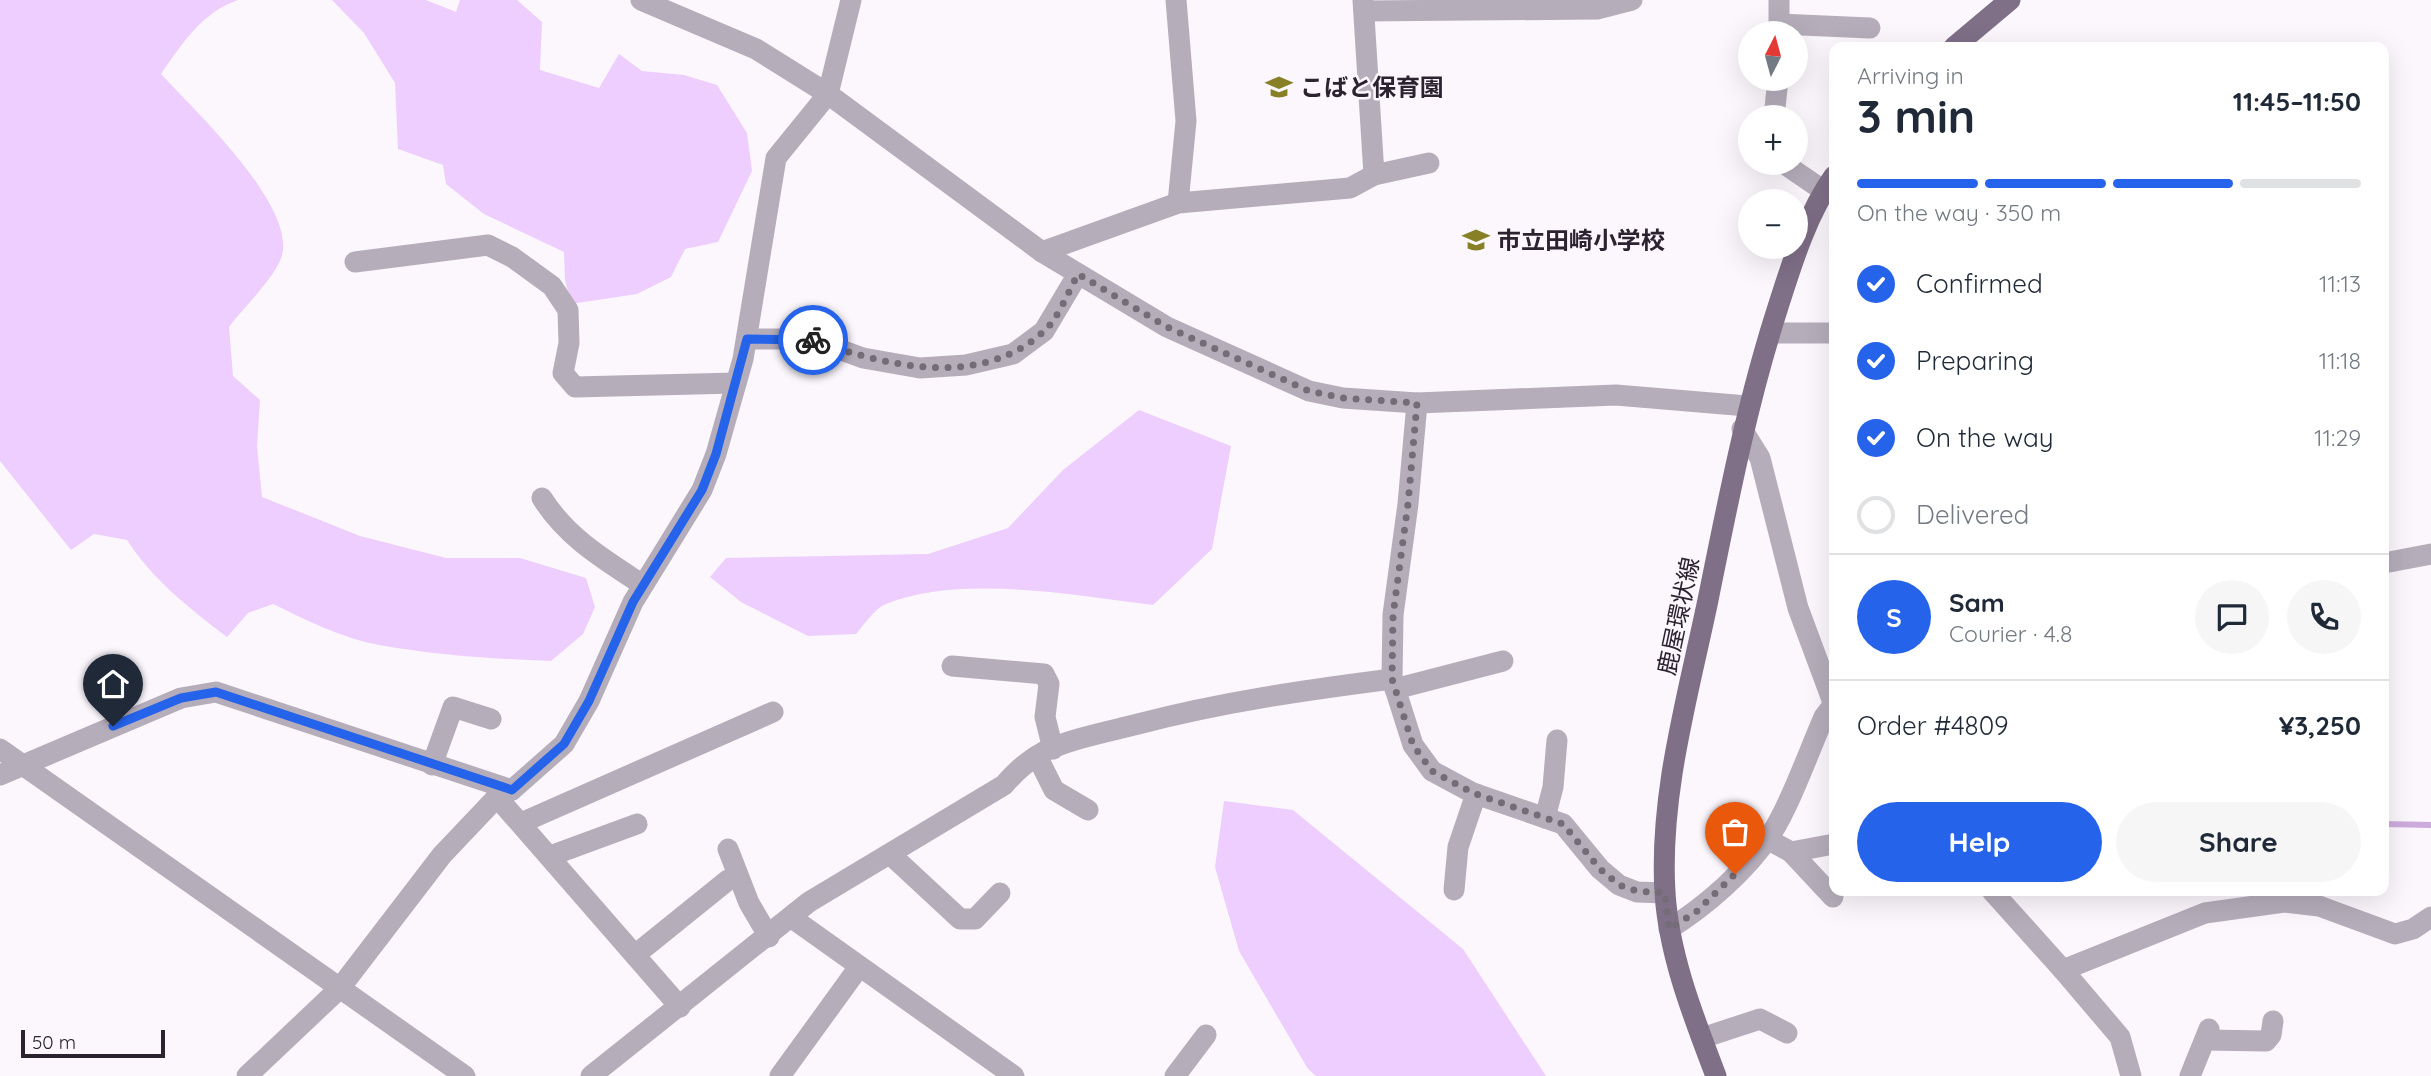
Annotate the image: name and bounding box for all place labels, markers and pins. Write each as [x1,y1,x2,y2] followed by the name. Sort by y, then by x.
[1264,72,1294,102] school or university icon: こばと保育園
[1300,72,1444,102] place label: こばと保育園
[1461,225,1491,255] school or university icon: 市立田崎小学校
[1497,225,1665,255] place label: 市立田崎小学校
[83,654,143,726] pin
[1705,802,1765,874] pin

